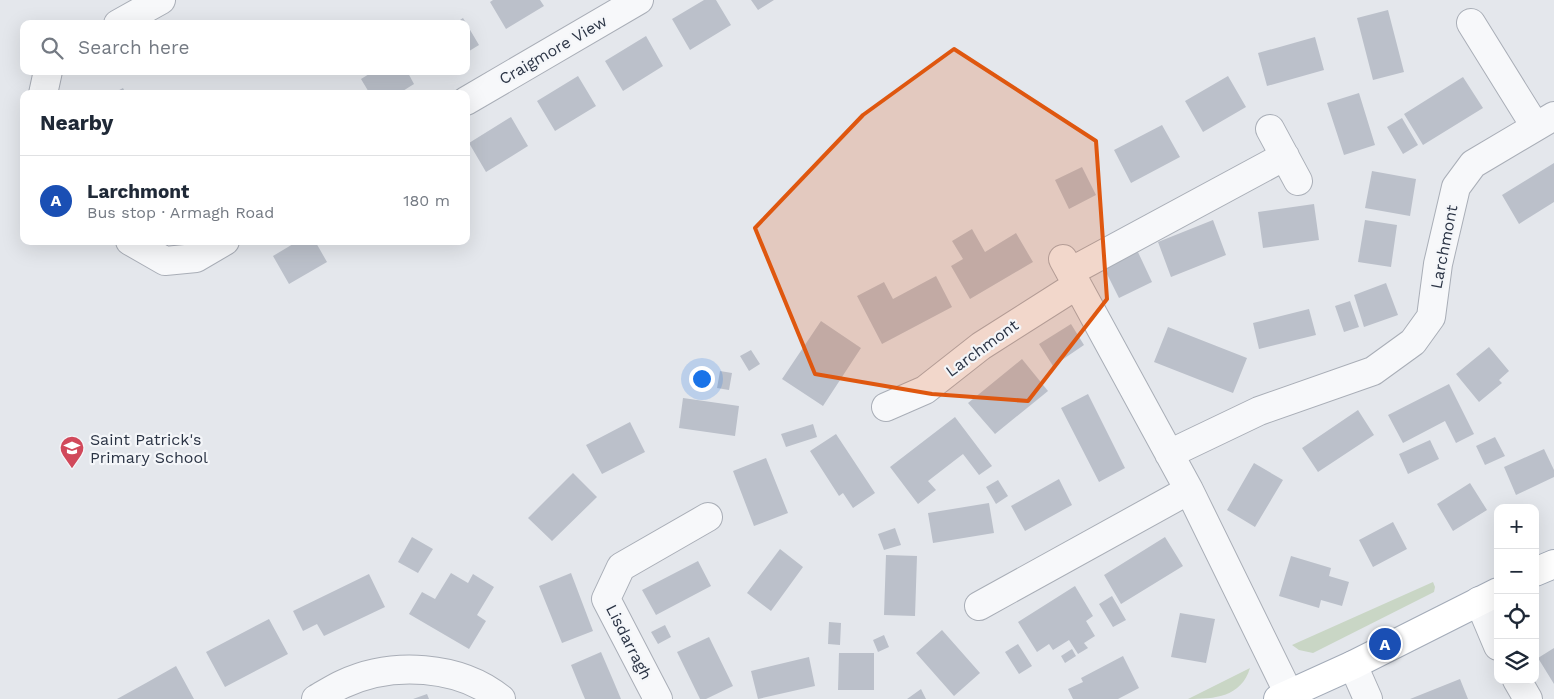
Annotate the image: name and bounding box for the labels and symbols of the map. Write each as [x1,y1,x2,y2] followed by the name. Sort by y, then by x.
[496,11,610,89] street label: Craigmore View
[1427,203,1462,291] street label: Larchmont
[942,315,1022,381] street label: Larchmont
[689,366,715,392] your location
[90,430,208,467] place label: Saint Patrick's Primary School
[59,435,85,469] school or university icon: Saint Patrick's Primary School
[602,601,656,683] street label: Lisdarragh
[1369,625,1401,663] pin: A

